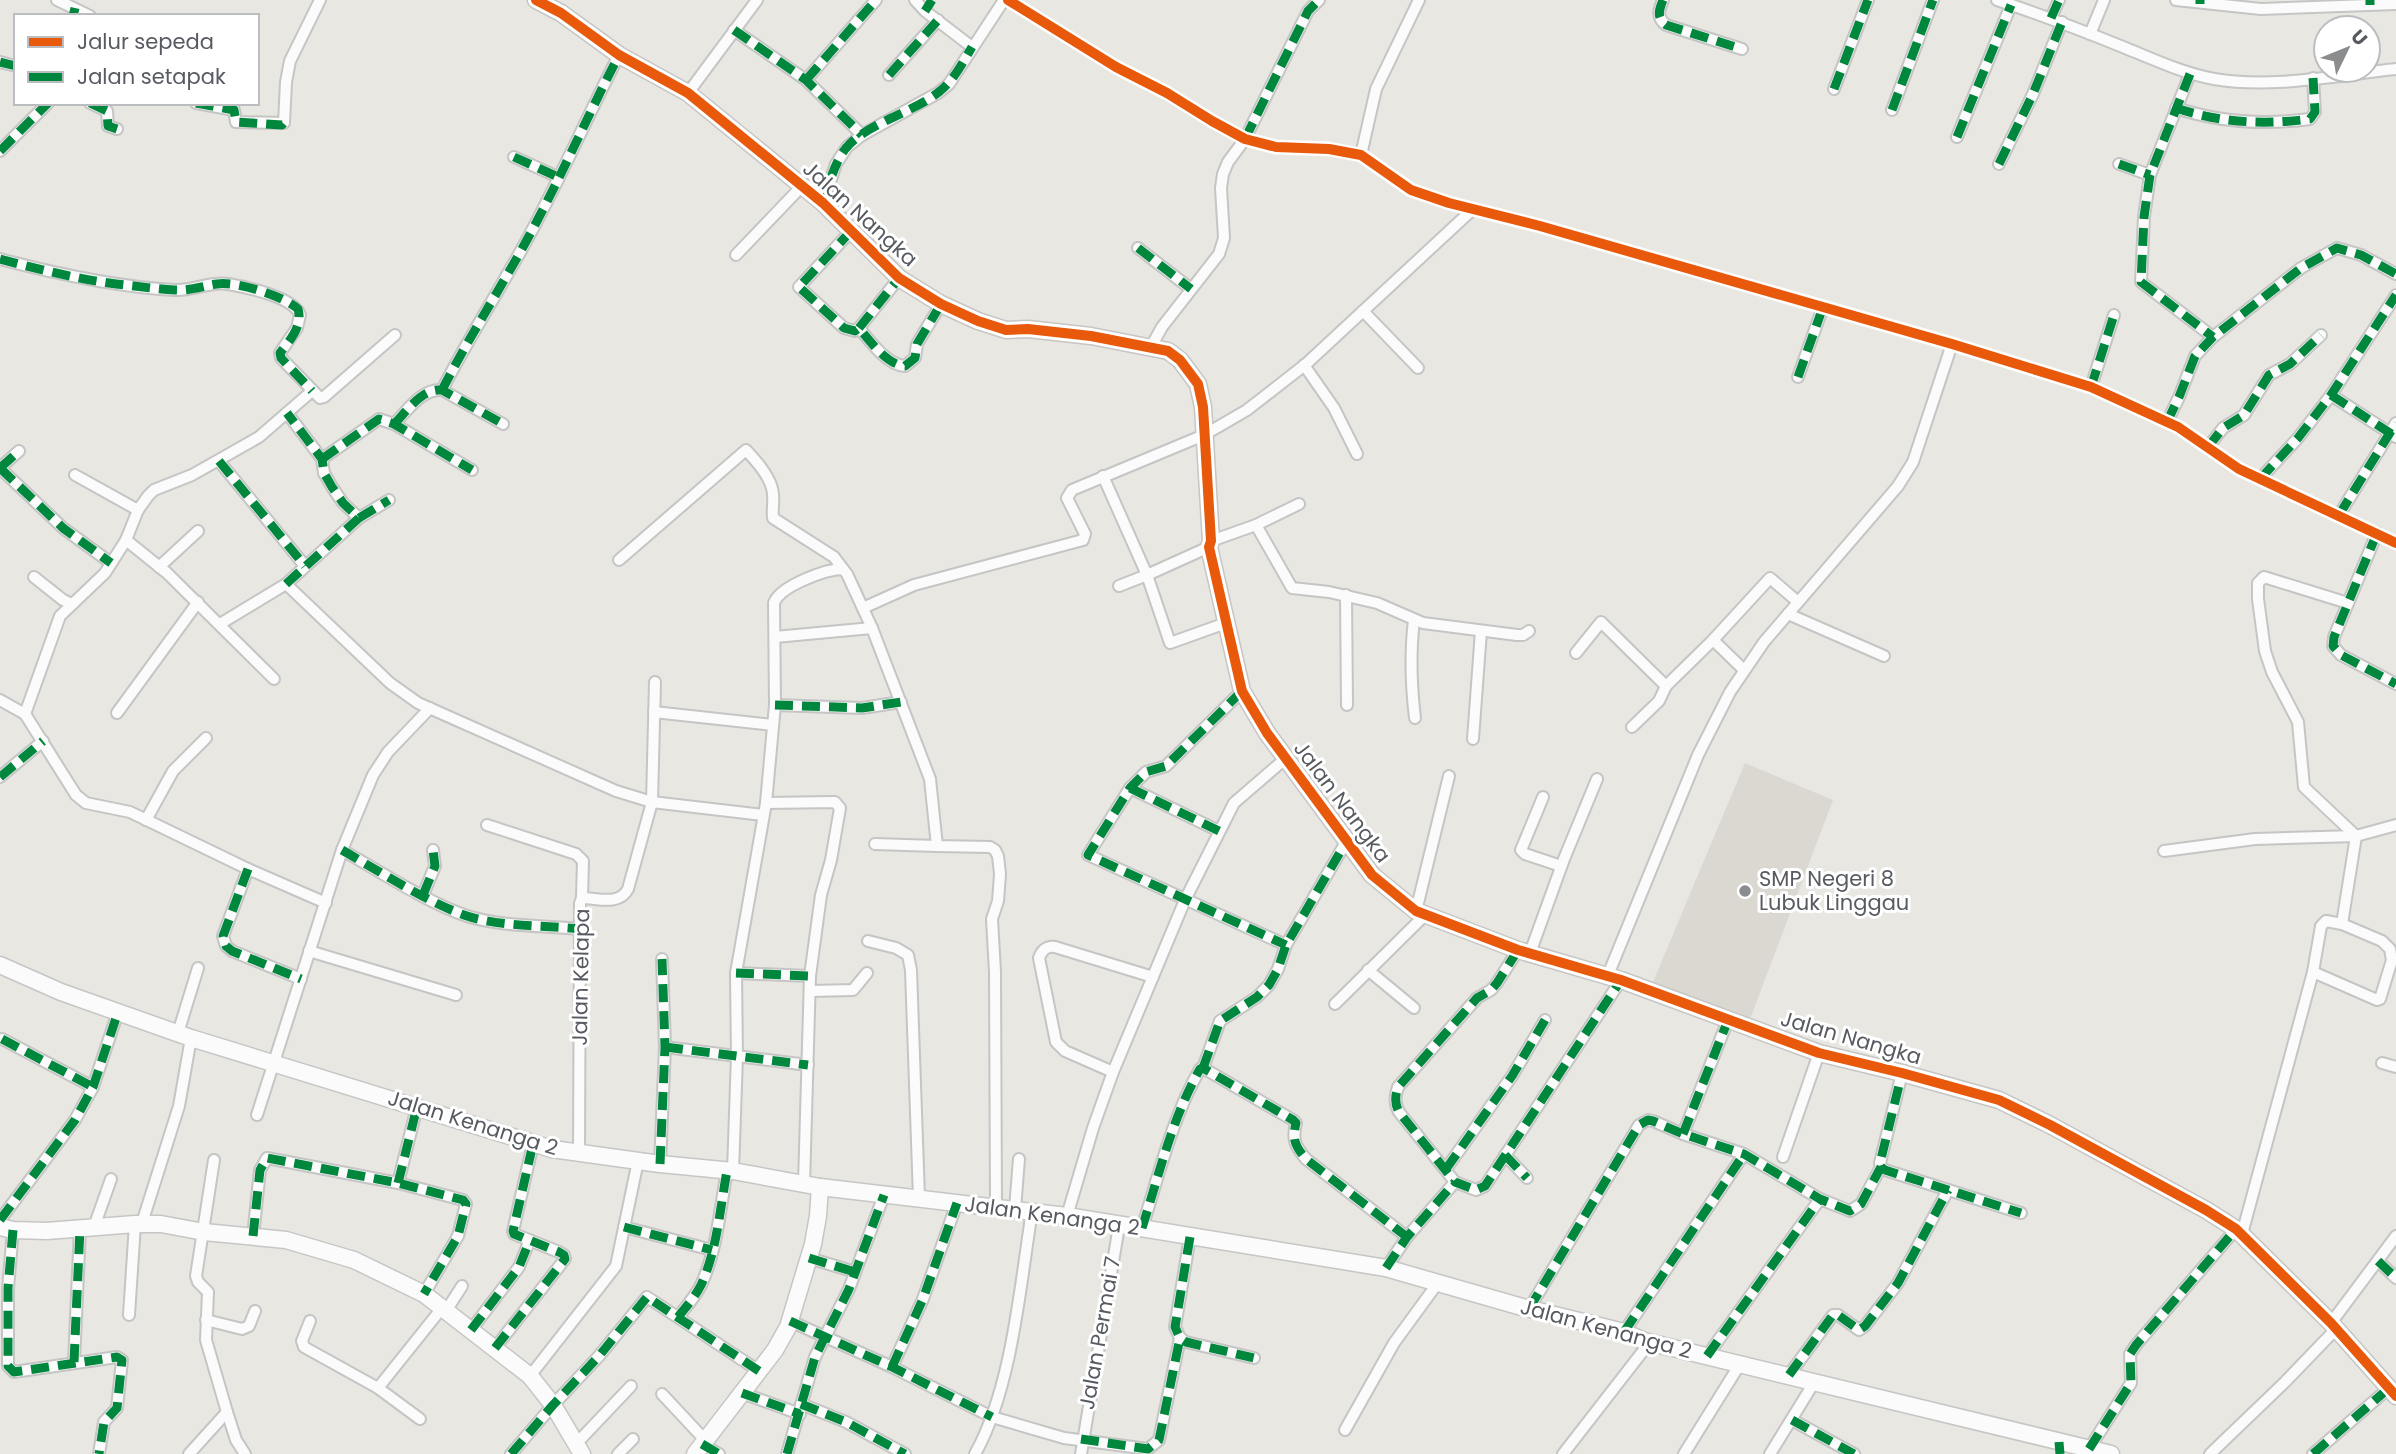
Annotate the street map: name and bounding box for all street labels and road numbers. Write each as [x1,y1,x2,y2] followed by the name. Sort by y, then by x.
[797,154,924,273] street label: Jalan Nangka
[1287,735,1398,868] street label: Jalan Nangka
[565,908,596,1046] street label: Jalan Kelapa
[1777,1004,1925,1071] street label: Jalan Nangka
[385,1083,562,1162] street label: Jalan Kenanga 2
[963,1189,1141,1242] street label: Jalan Kenanga 2
[1072,1254,1127,1412] street label: Jalan Permai 7
[1517,1292,1695,1365] street label: Jalan Kenanga 2

